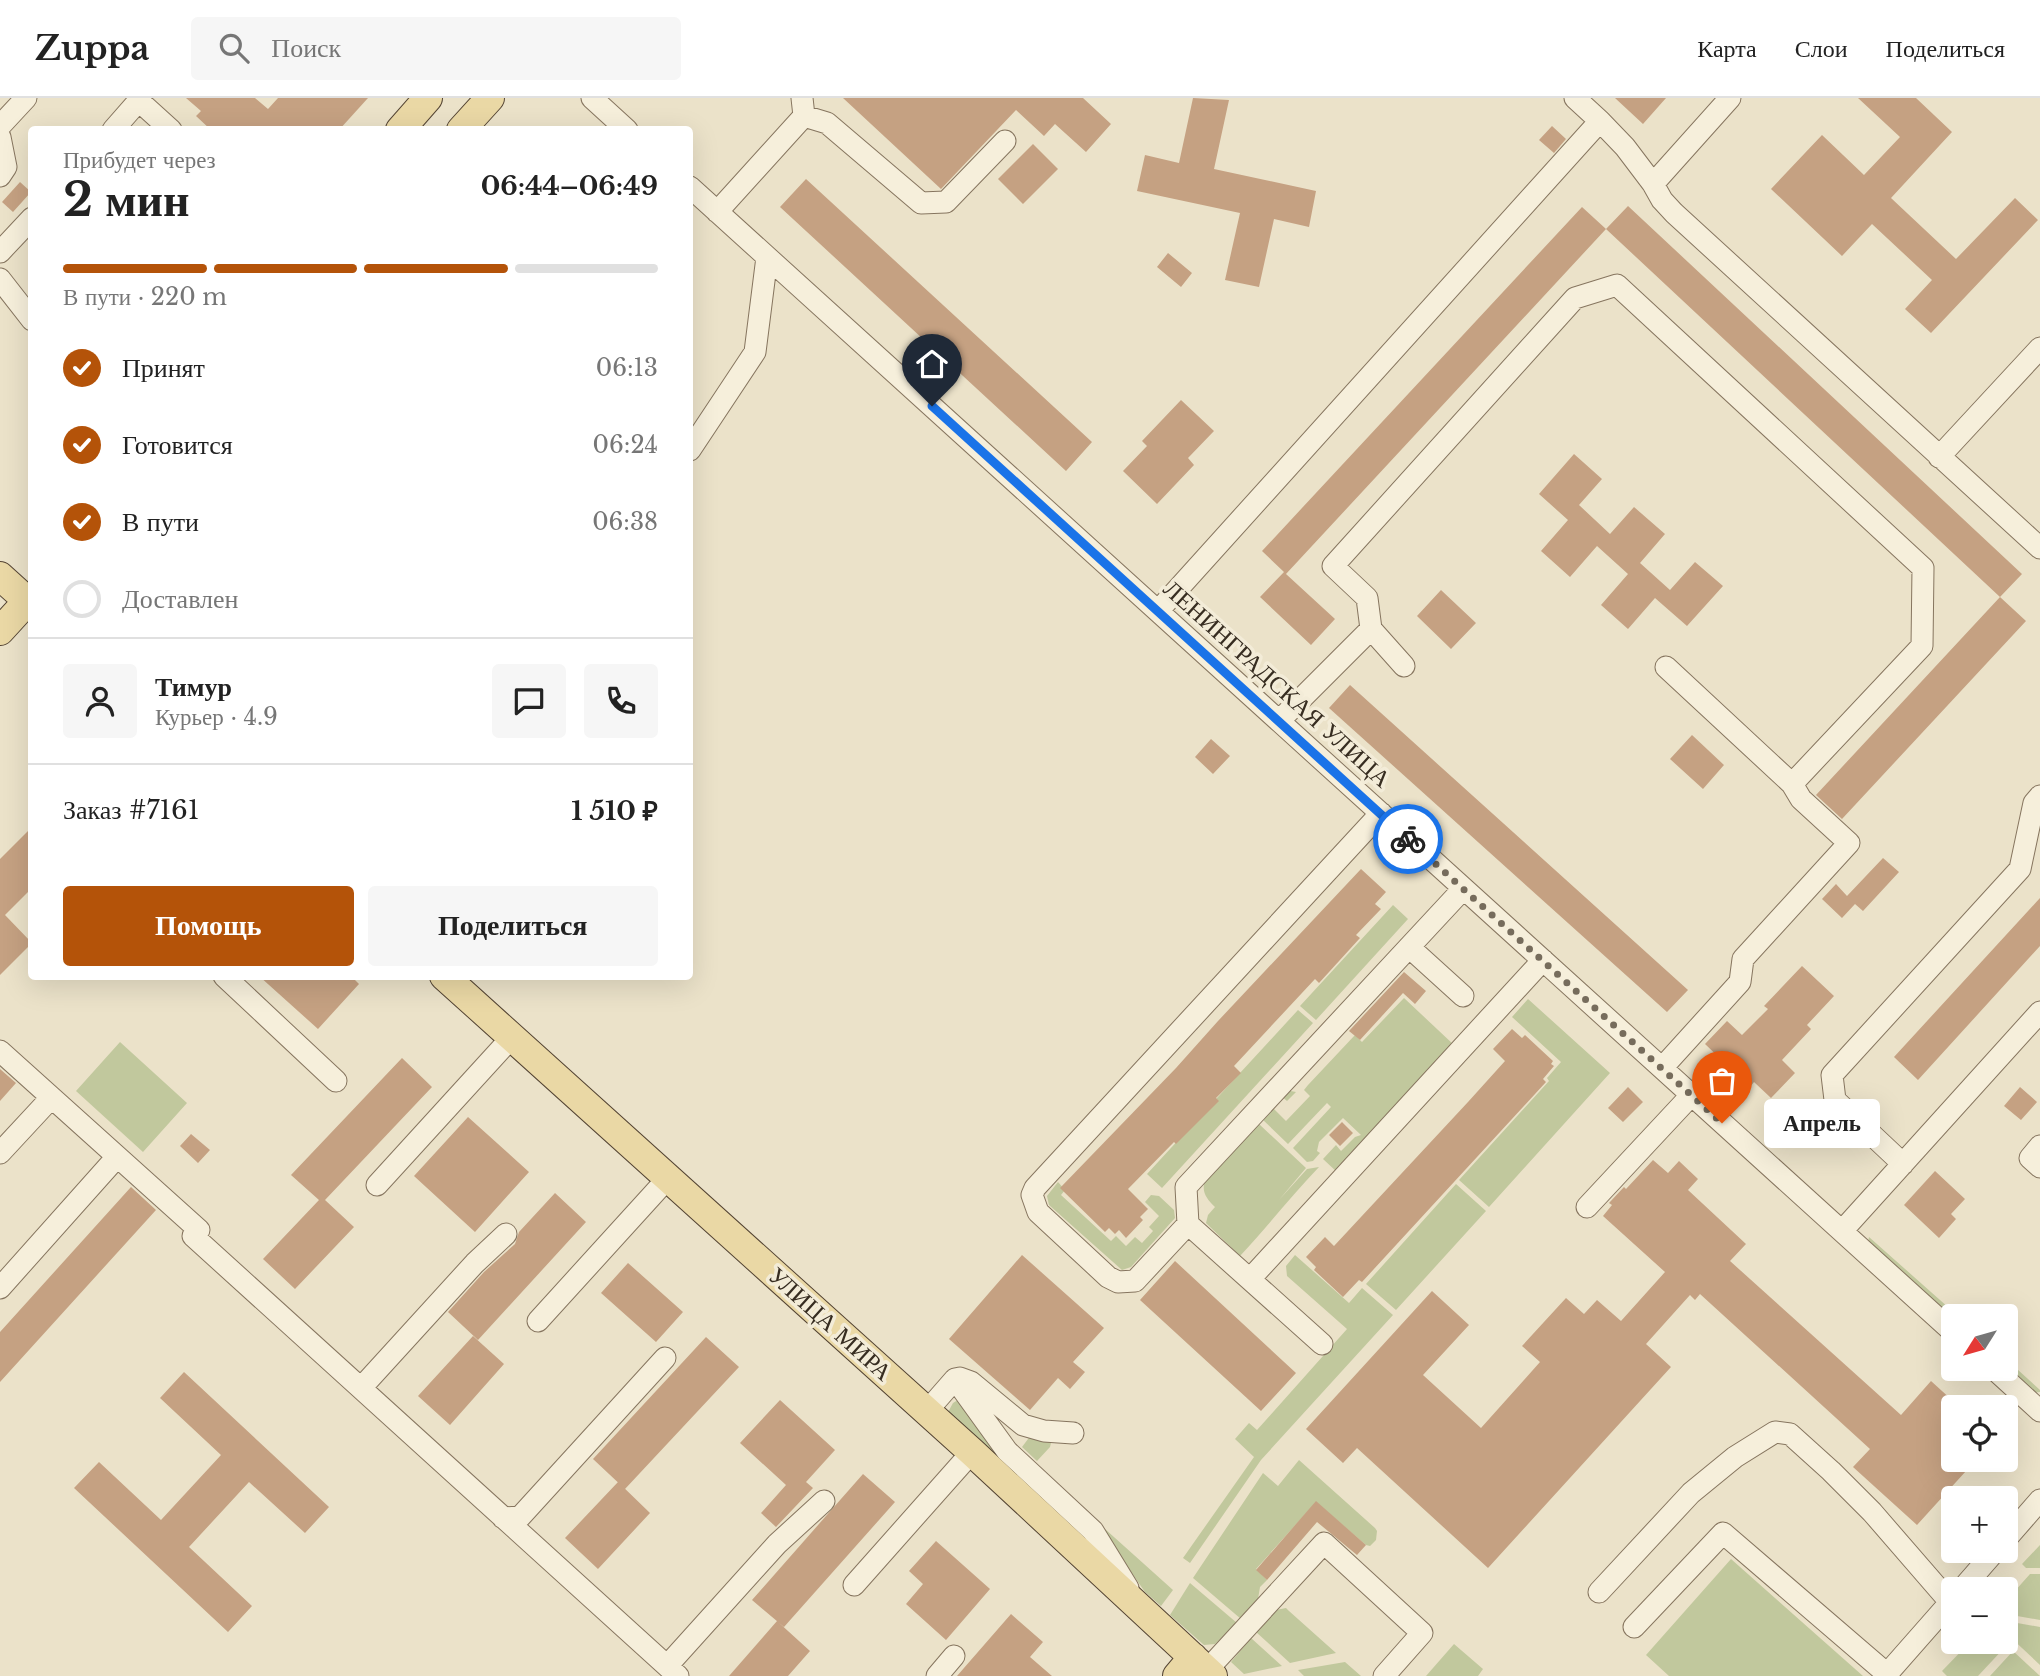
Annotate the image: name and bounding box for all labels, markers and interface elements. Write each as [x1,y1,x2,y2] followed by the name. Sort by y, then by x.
[191,17,681,80] search box
[35,28,149,69] text: Zuppa
[215,29,253,67] icon: search
[271,32,341,64] text: Поиск
[1697,34,1757,63] text: Карта
[1795,34,1848,63] text: Слои
[1886,34,2005,63] text: Поделиться
[63,146,216,174] text: Прибудет через
[481,170,658,202] text: 06:44–06:49
[63,171,190,228] text: 2 мин
[63,283,227,311] text: В пути · 220 m
[902,334,962,406] pin
[913,345,951,383] icon: home
[63,349,101,387] icon: check
[122,352,205,384] text: Принят
[596,354,658,382] text: 06:13
[63,426,101,464] icon: check
[122,429,233,461] text: Готовится
[593,431,658,459] text: 06:24
[63,503,101,541] icon: check
[122,506,199,538] text: В пути
[592,508,658,536] text: 06:38
[1158,574,1397,794] street label: ЛЕНИНГРАДСКАЯ УЛИЦА
[122,583,239,615] text: Доставлен
[63,664,137,738] button: person
[492,664,566,738] button: chat
[584,664,658,738] button: phone
[155,671,232,703] text: Тимур
[155,703,278,731] text: Курьер · 4.9
[63,794,199,826] text: Заказ #7161
[571,795,658,827] text: 1 510 ₽
[1373,804,1443,874] courier
[1389,820,1427,858] icon: bike
[63,886,354,966] button: Помощь
[368,886,658,966] button: Поделиться
[1692,1051,1752,1123] pin
[1703,1062,1741,1100] icon: bag
[1764,1098,1880,1148] callout: Апрель
[1783,1109,1861,1137] text: Апрель
[763,1261,898,1387] street label: УЛИЦА МИРА
[1941,1304,2018,1381] north arrow
[1941,1304,2018,1654] map controls
[1941,1395,2018,1472] button: locate
[1941,1486,2018,1563] button: +
[1941,1577,2018,1654] button: −

